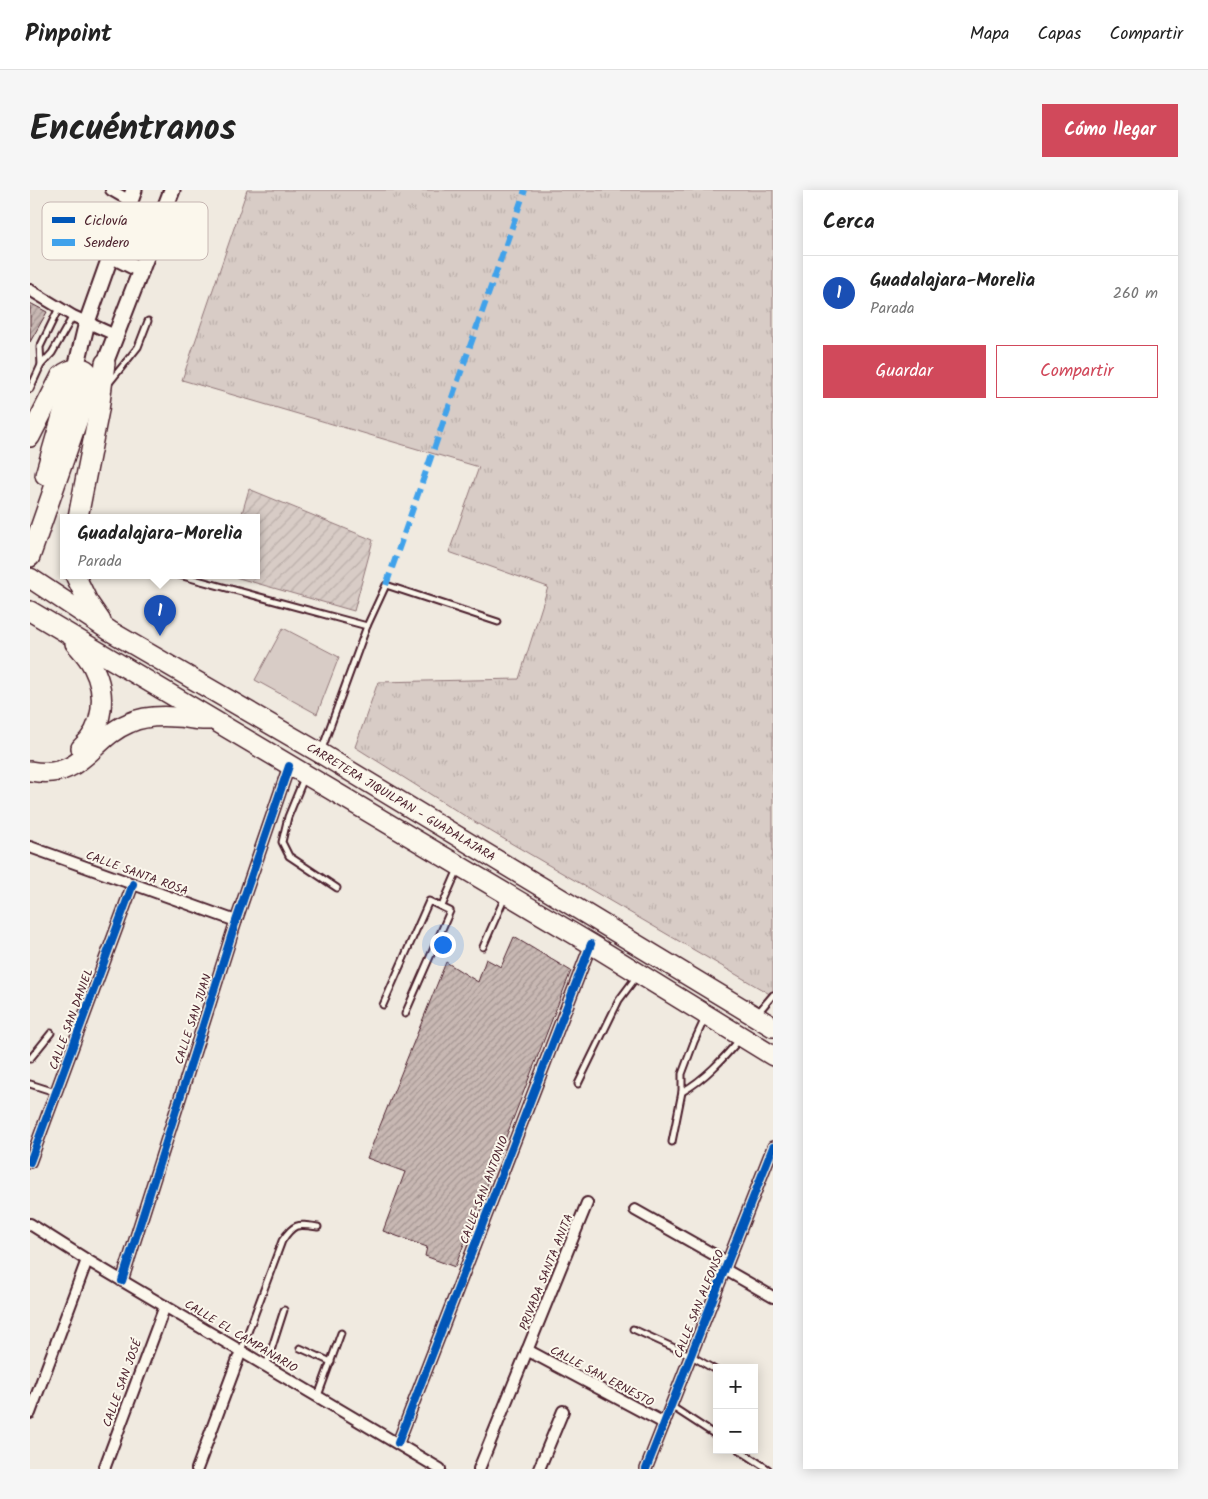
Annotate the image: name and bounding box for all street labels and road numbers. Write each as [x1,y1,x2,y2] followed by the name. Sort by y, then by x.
[303,738,499,867] street label: CARRETERA JIQUILPAN - GUADALAJARA
[83,846,191,901] street label: CALLE SANTA ROSA
[44,966,99,1072] street label: CALLE SAN DANIEL
[170,971,217,1067] street label: CALLE SAN JUAN
[455,1133,514,1247] street label: CALLE SAN ANTONIO
[514,1211,578,1333] street label: PRIVADA SANTA ANITA
[669,1247,730,1361] street label: CALLE SAN ALFONSO
[181,1295,302,1378] street label: CALLE EL CAMPANARIO
[98,1336,148,1430] street label: CALLE SAN JOSÉ
[546,1341,658,1412] street label: CALLE SAN ERNESTO

